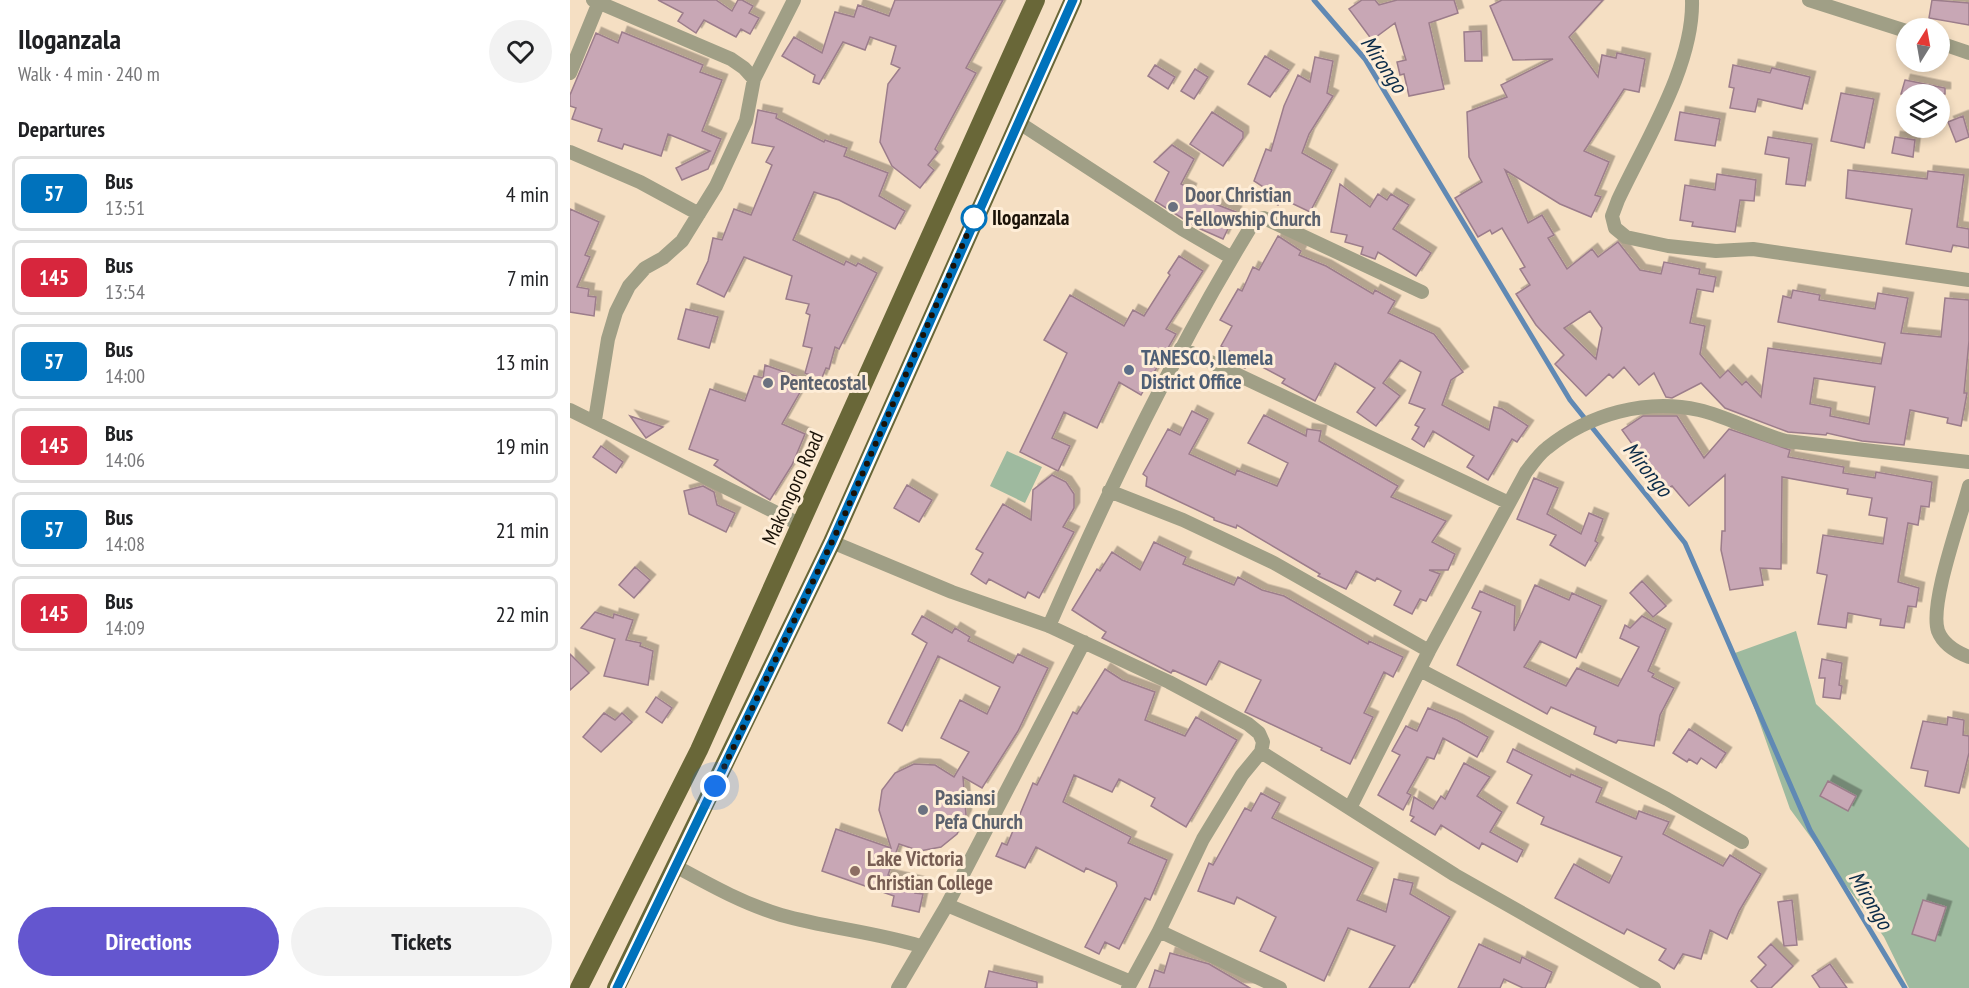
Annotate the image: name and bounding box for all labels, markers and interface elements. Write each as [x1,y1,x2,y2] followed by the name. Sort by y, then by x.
[1896,18,1950,72] north arrow
[1896,18,1950,138] map controls
[18,20,121,57] text: Iloganzala
[489,20,552,83] button: heart
[1355,30,1414,99] water label: Mirongo
[18,61,160,87] text: Walk · 4 min · 240 m
[1896,84,1950,138] button: layers
[18,115,105,143] text: Departures
[105,167,133,195] text: Bus
[44,180,64,207] text: 57
[506,180,549,208] text: 4 min
[1185,181,1321,232] place label: Door Christian Fellowship Church
[105,195,145,221] text: 13:51
[1166,200,1180,214] marker: Door Christian Fellowship Church
[992,204,1070,231] place label: Iloganzala
[961,205,987,231] marker: Iloganzala
[105,251,133,279] text: Bus
[39,264,69,291] text: 145
[507,264,549,292] text: 7 min
[105,279,145,305] text: 13:54
[105,335,133,363] text: Bus
[1141,344,1273,395] place label: TANESCO, Ilemela District Office
[44,348,64,375] text: 57
[496,348,549,376] text: 13 min
[105,363,145,389] text: 14:00
[1122,363,1136,377] marker: TANESCO, Ilemela District Office
[780,369,867,396] place label: Pentecostal
[761,376,775,390] marker: Pentecostal
[105,419,133,447] text: Bus
[756,427,830,549] street label: Makongoro Road
[39,432,69,459] text: 145
[496,432,549,460] text: 19 min
[1617,436,1680,503] water label: Mirongo
[105,447,145,473] text: 14:06
[105,503,133,531] text: Bus
[44,516,64,543] text: 57
[496,516,549,544] text: 21 min
[105,531,145,557] text: 14:08
[105,587,133,615] text: Bus
[39,600,69,627] text: 145
[496,600,549,628] text: 22 min
[105,615,145,641] text: 14:09
[700,771,730,801] your location
[935,784,1023,835] place label: Pasiansi Pefa Church
[916,803,930,817] marker: Pasiansi Pefa Church
[867,845,993,896] place label: Lake Victoria Christian College
[848,864,862,878] marker: Lake Victoria Christian College
[1843,866,1900,935] water label: Mirongo
[18,907,279,976] button: Directions
[291,907,552,976] button: Tickets

